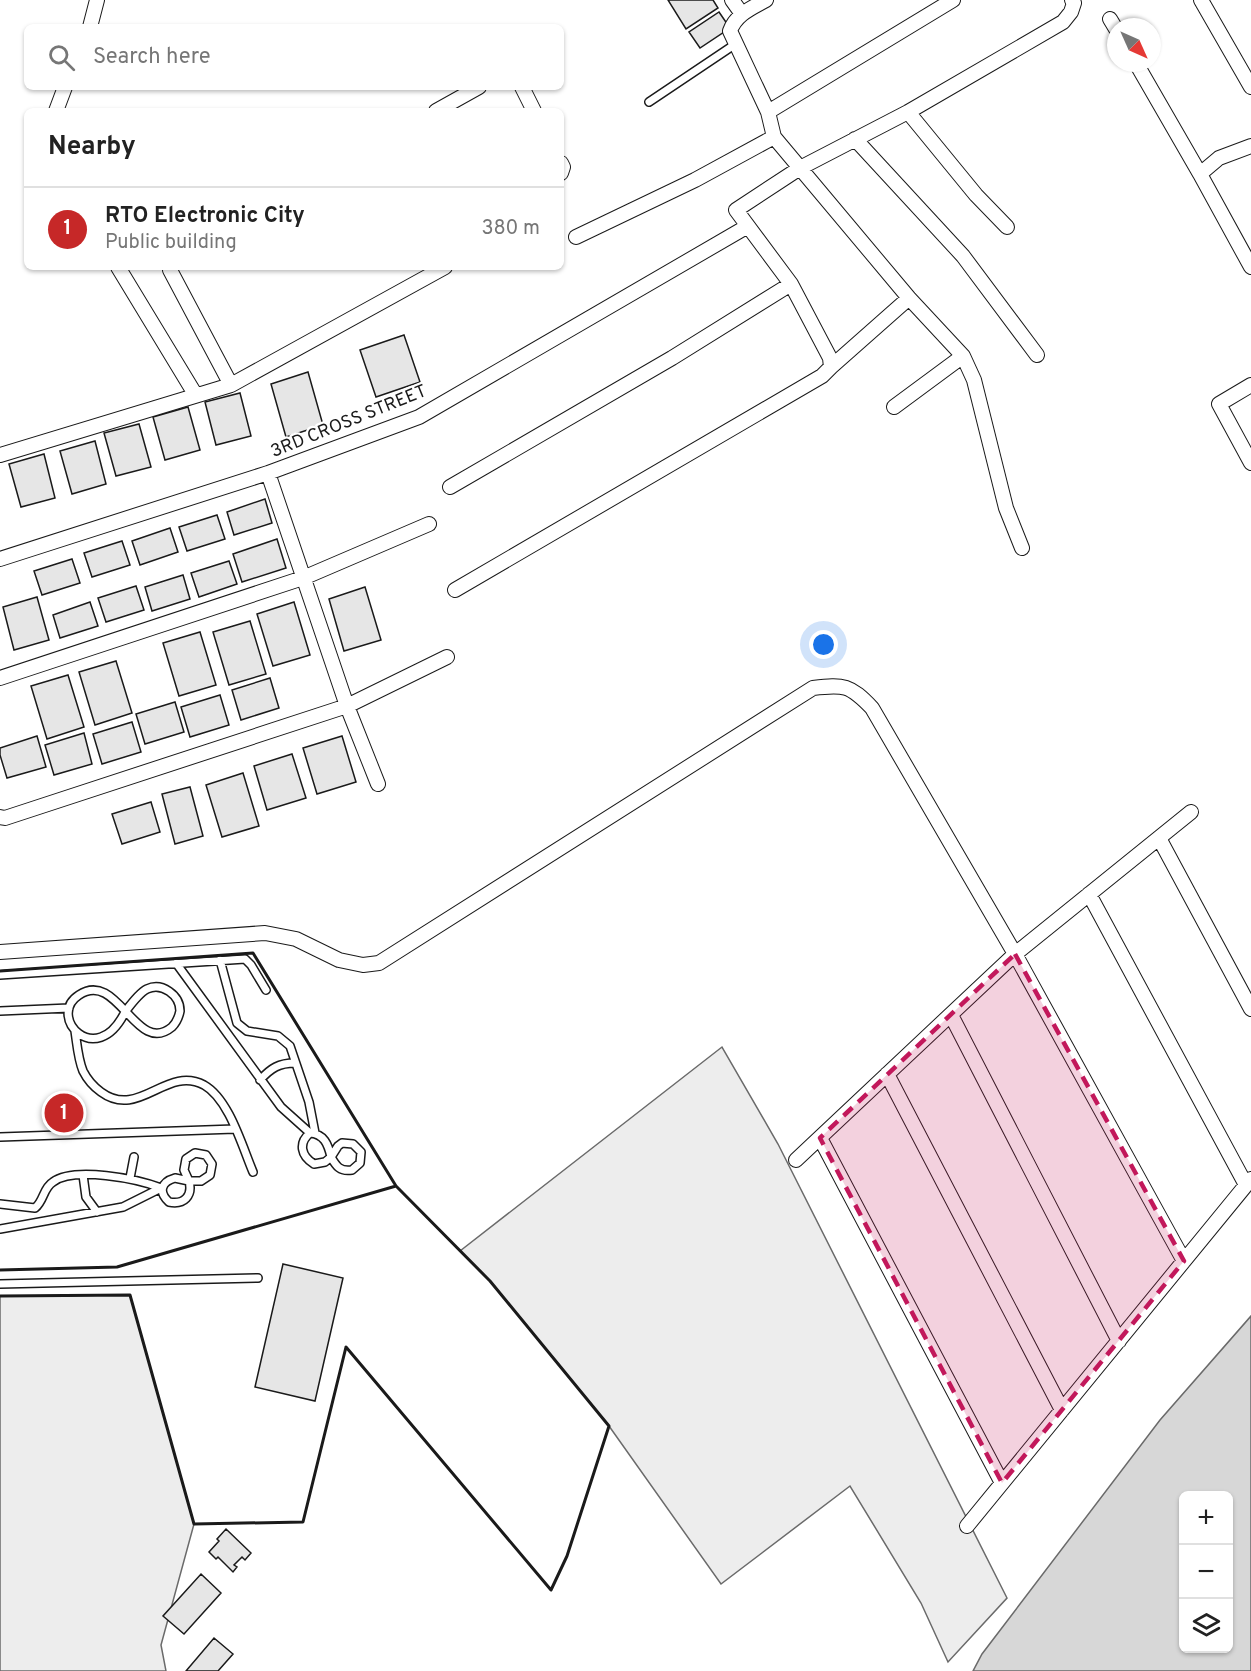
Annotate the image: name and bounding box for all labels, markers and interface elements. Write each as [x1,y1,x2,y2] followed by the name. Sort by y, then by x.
[1107,18,1161,72] north arrow
[24,24,564,90] search box
[45,41,78,74] icon: search
[93,44,211,71] text: Search here
[48,131,136,164] text: Nearby
[105,203,305,230] text: RTO Electronic City
[64,216,72,242] text: 1
[481,216,540,242] text: 380 m
[105,230,237,256] text: Public building
[268,380,430,464] street label: 3RD CROSS STREET
[809,630,838,659] your location
[44,1090,84,1136] pin: 1
[1179,1491,1233,1653] map controls
[1179,1491,1233,1545] button: +
[1179,1545,1233,1599] button: −
[1179,1599,1233,1653] button: layers

